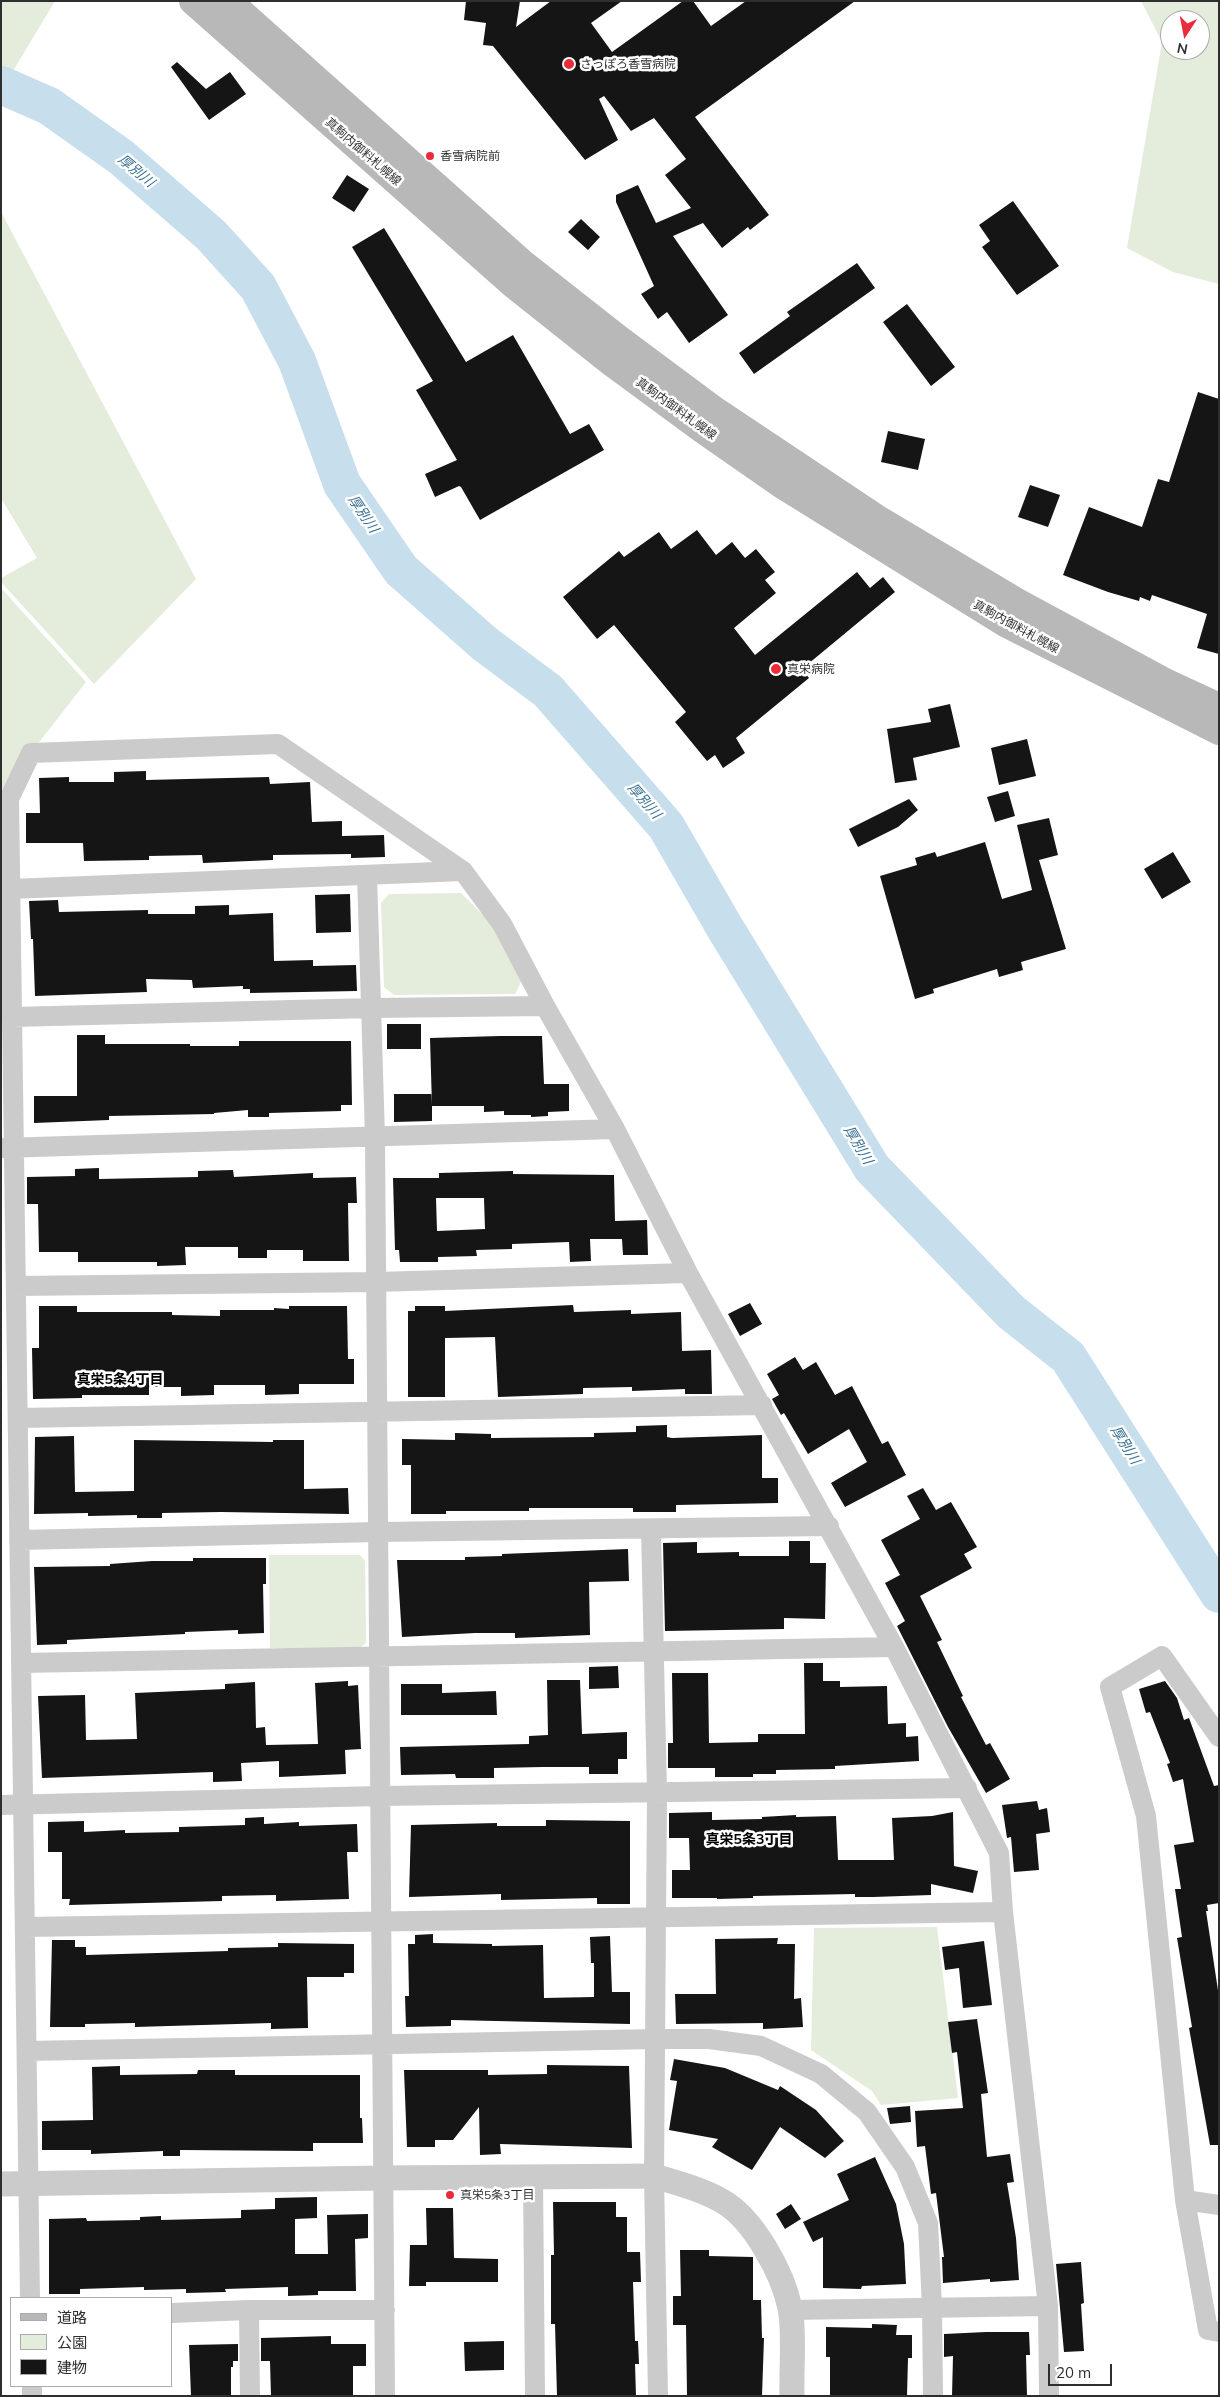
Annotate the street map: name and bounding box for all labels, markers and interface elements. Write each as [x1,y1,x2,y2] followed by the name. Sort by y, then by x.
[1160,10,1210,60] north arrow
[1175,39,1189,59] text: N
[562,57,576,71] marker: さっぽろ香雪病院
[580,57,676,71] place label: さっぽろ香雪病院
[322,115,404,189] street label: 真駒内御料札幌線
[440,149,500,163] place label: 香雪病院前
[424,150,436,162] marker: 香雪病院前
[115,151,157,191] water label: 厚別川
[633,375,719,443] street label: 真駒内御料札幌線
[344,492,382,536] water label: 厚別川
[971,597,1061,657] street label: 真駒内御料札幌線
[769,662,783,676] marker: 真栄病院
[787,662,835,676] place label: 真栄病院
[624,780,664,822] water label: 厚別川
[840,1123,876,1167] water label: 厚別川
[77,1372,163,1388] district label: 真栄5条4丁目
[1107,1423,1143,1467] water label: 厚別川
[706,1832,792,1848] district label: 真栄5条3丁目
[460,2188,534,2202] place label: 真栄5条3丁目
[444,2189,456,2201] marker: 真栄5条3丁目
[10,2297,172,2387] legend
[57,2308,87,2327] text: 道路
[57,2333,87,2352] text: 公園
[1050,2354,1114,2386] scale bar
[57,2358,87,2377] text: 建物
[1056,2363,1091,2382] text: 20 m

